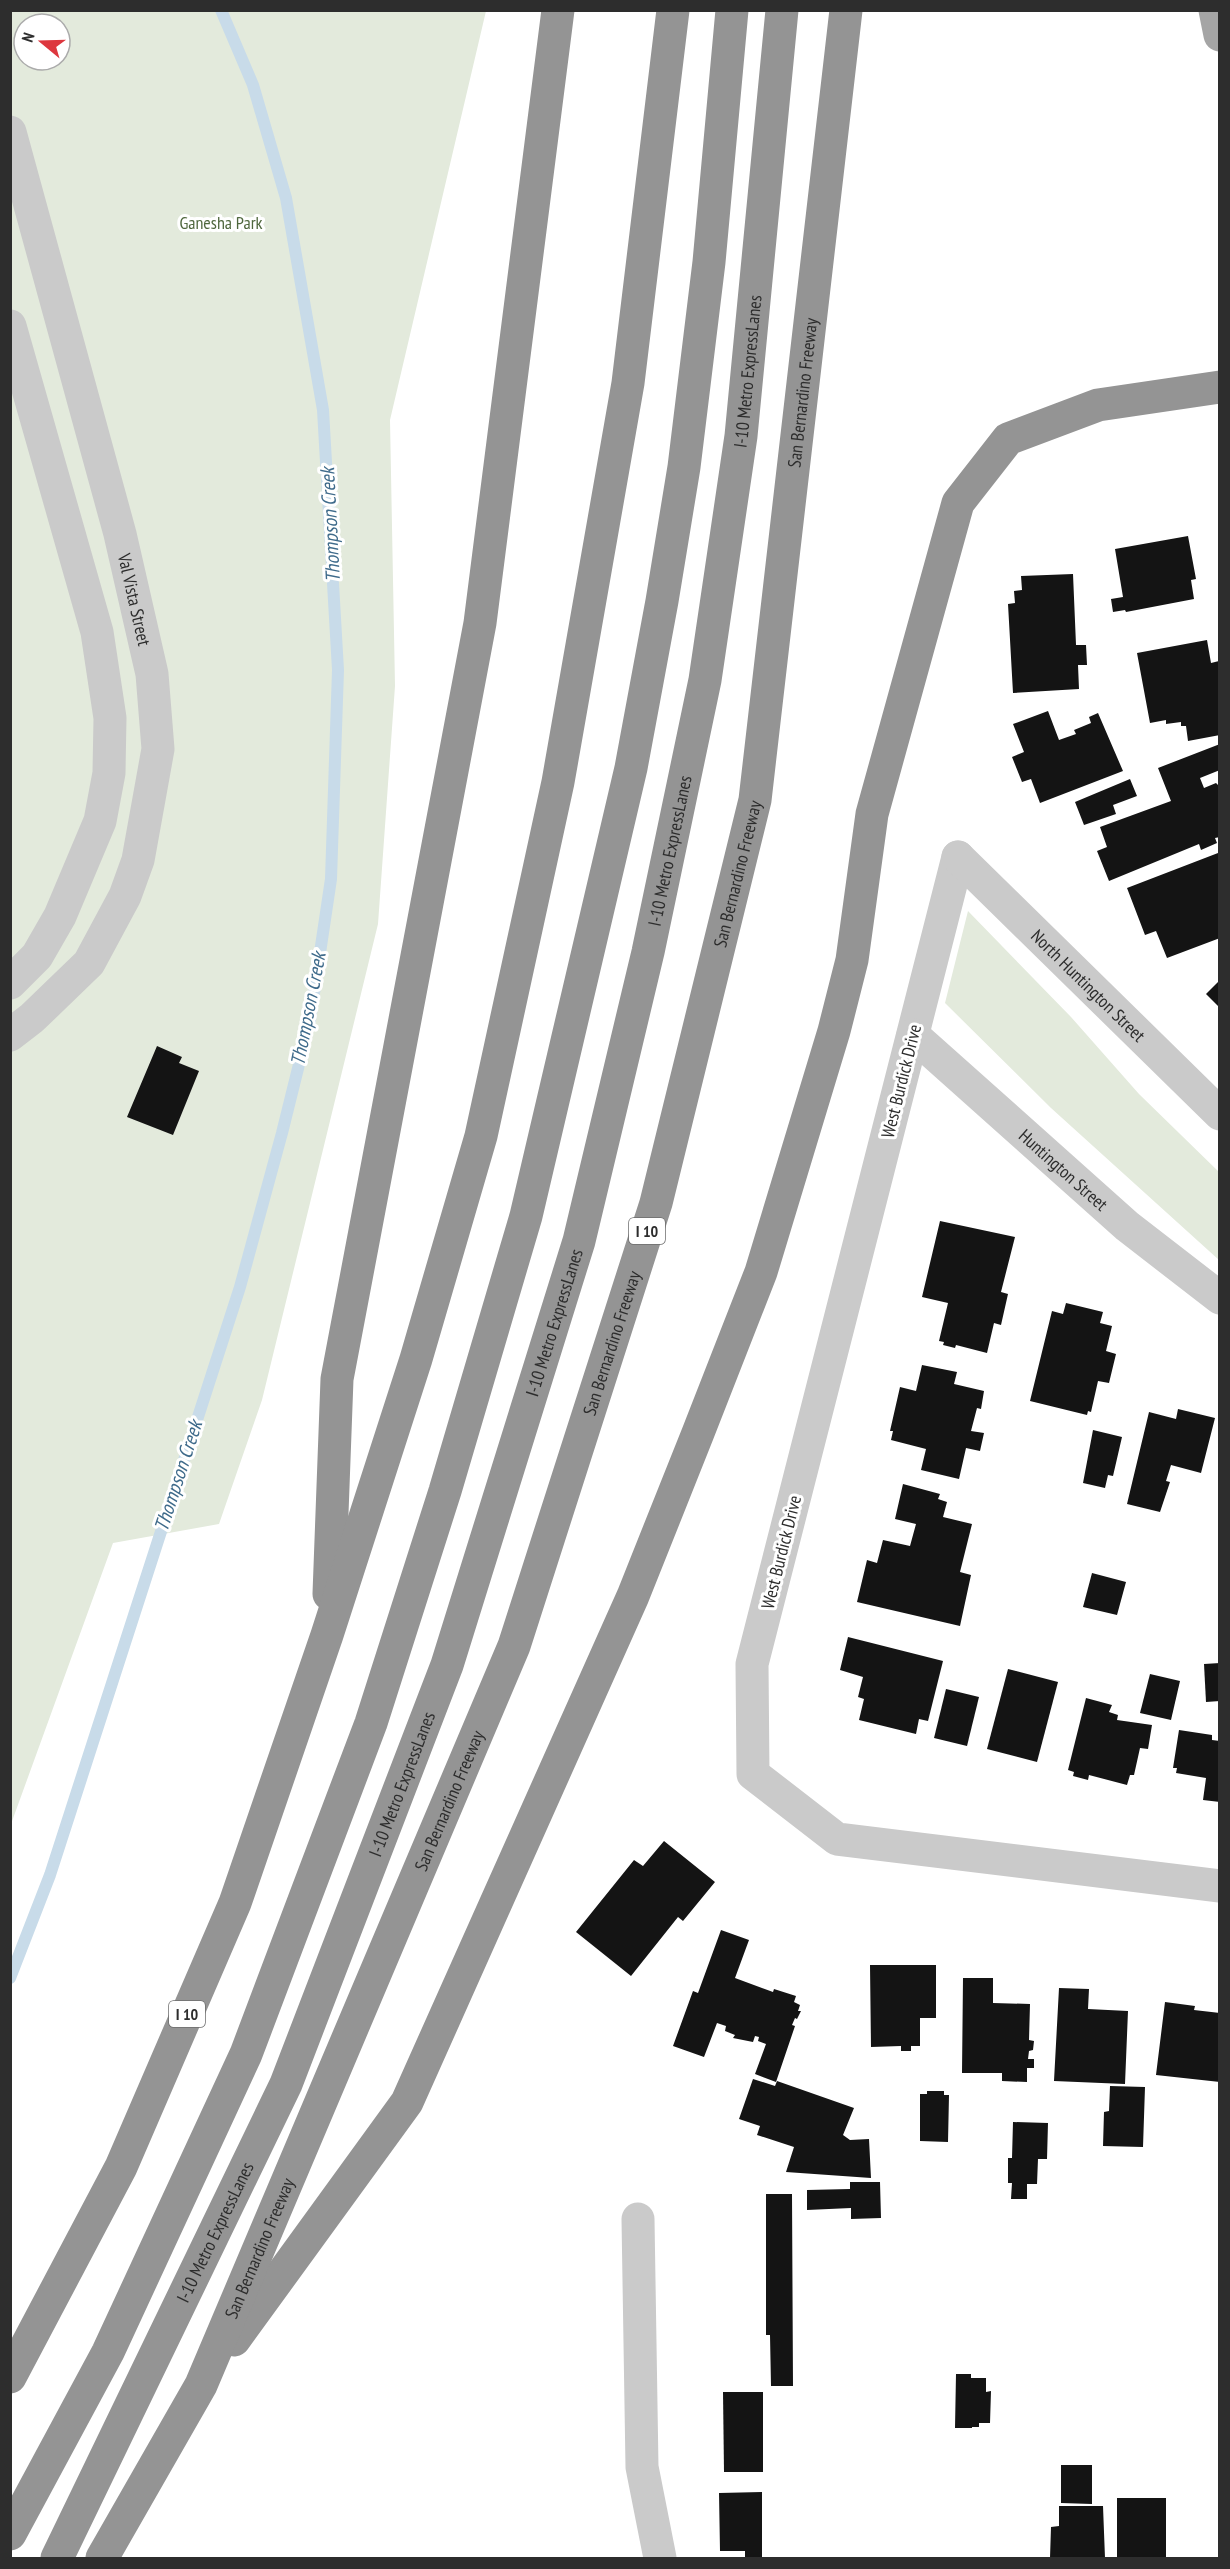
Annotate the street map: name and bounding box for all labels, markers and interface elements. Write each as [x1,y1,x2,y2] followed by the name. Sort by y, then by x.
[12,12,72,72] north arrow
[17,30,39,44] text: N
[179,211,263,234] park label: Ganesha Park
[728,294,766,449] street label: I-10 Metro ExpressLanes
[782,317,822,469] street label: San Bernardino Freeway
[314,465,346,583] water label: Thompson Creek
[113,550,157,648] street label: Val Vista Street
[642,773,696,928] street label: I-10 Metro ExpressLanes
[708,798,766,950] street label: San Bernardino Freeway
[1027,924,1151,1046] street label: North Huntington Street
[284,948,332,1068] water label: Thompson Creek
[876,1022,926,1140] street label: West Burdick Drive
[1014,1124,1113,1215] street label: Huntington Street
[629,1218,665,1244] road number: I 10
[520,1246,587,1399] street label: I-10 Metro ExpressLanes
[577,1268,645,1418] street label: San Bernardino Freeway
[148,1415,209,1535] water label: Thompson Creek
[756,1493,806,1611] street label: West Burdick Drive
[363,1708,440,1860] street label: I-10 Metro ExpressLanes
[409,1727,489,1874] street label: San Bernardino Freeway
[169,2001,205,2027] road number: I 10
[171,2158,258,2306] street label: I-10 Metro ExpressLanes
[219,2174,299,2322] street label: San Bernardino Freeway

